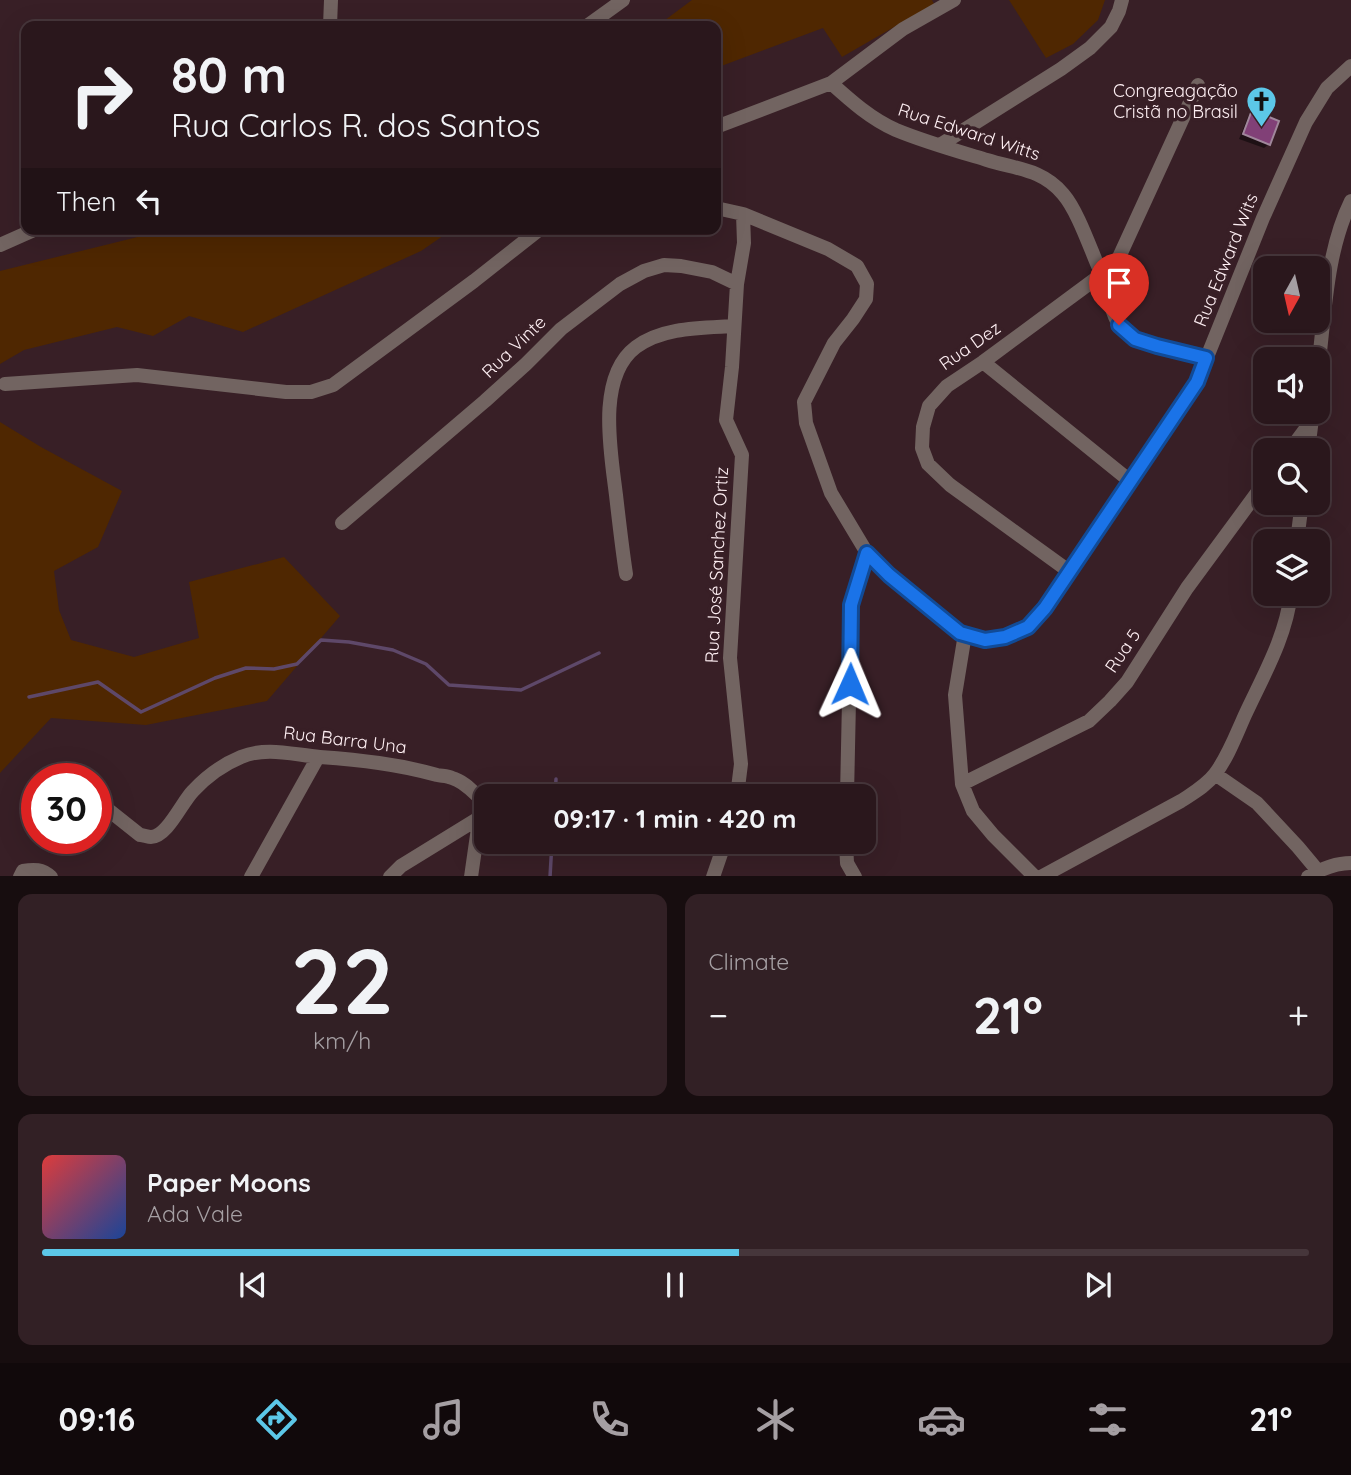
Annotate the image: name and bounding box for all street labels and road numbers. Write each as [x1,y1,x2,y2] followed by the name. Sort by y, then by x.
[895,98,1043,165] street label: Rua Edward Witts
[1188,190,1263,330] street label: Rua Edward Wits
[477,310,551,383] street label: Rua Vinte
[935,316,1005,375] street label: Rua Dez
[700,466,733,664] street label: Rua José Sanchez Ortiz
[1100,624,1145,677] street label: Rua 5
[282,721,408,758] street label: Rua Barra Una

